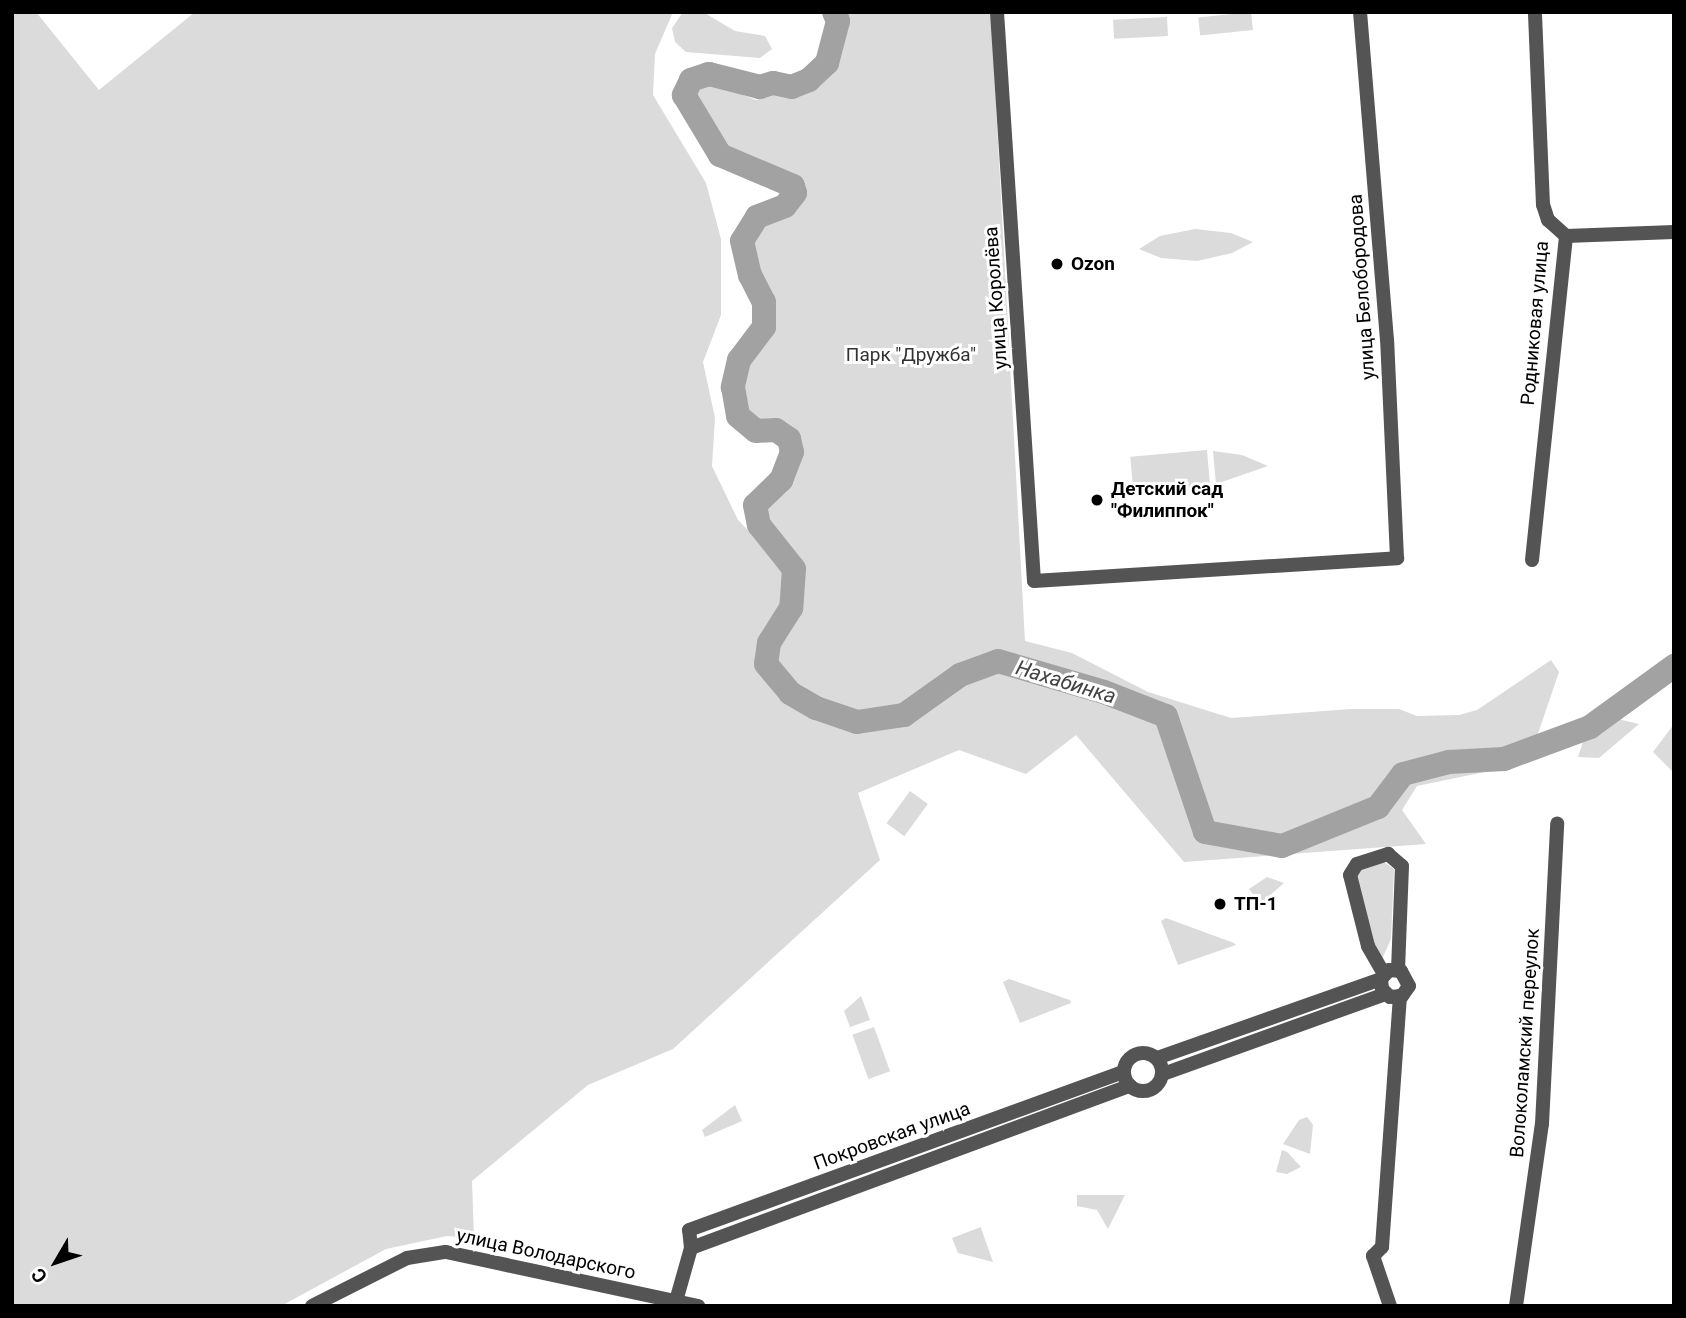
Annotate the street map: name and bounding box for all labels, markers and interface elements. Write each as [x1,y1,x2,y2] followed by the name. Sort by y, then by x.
[1344,193,1380,381] street label: улица Белобородова
[980,226,1012,370] street label: улица Королёва
[1516,240,1554,406] street label: Родниковая улица
[1071,253,1115,275] place label: Ozon
[1049,256,1065,272] marker: Ozon
[846,344,976,366] park label: Парк "Дружба"
[1111,478,1223,522] place label: Детский сад "Филиппок"
[1089,492,1105,508] marker: Детский сад "Филиппок"
[1013,655,1119,709] water label: Нахабинка
[1234,893,1278,915] place label: ТП-1
[1212,896,1228,912] marker: ТП-1
[1506,928,1544,1158] street label: Волоколамский переулок
[811,1097,973,1175] street label: Покровская улица
[454,1224,638,1284] street label: улица Володарского
[21,1227,91,1297] north arrow
[26,1263,52,1288] text: С

